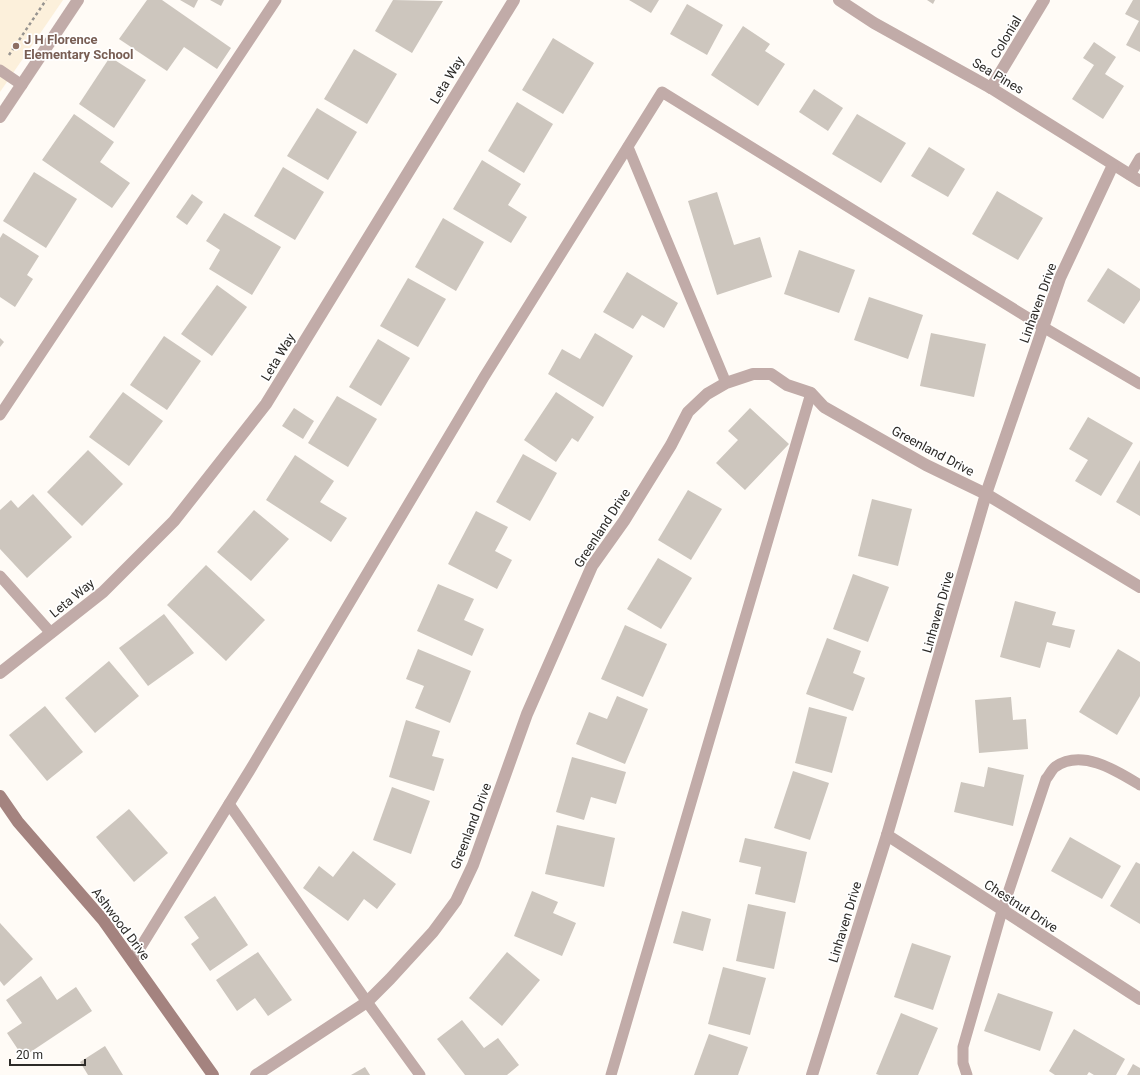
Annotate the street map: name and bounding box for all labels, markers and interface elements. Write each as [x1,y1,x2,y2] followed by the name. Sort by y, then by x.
[987,13,1025,61] street label: Colonial
[24,32,134,62] place label: J H Florence Elementary School
[11,41,21,51] marker: J H Florence Elementary School
[427,53,467,107] street label: Leta Way
[970,55,1027,97] street label: Sea Pines
[1017,261,1059,345] street label: Linhaven Drive
[258,330,298,384] street label: Leta Way
[889,423,977,479] street label: Greenland Drive
[571,486,633,570] street label: Greenland Drive
[919,569,957,655] street label: Linhaven Drive
[47,576,97,620] street label: Leta Way
[448,781,494,871] street label: Greenland Drive
[981,877,1061,935] street label: Chestnut Drive
[826,879,865,964] street label: Linhaven Drive
[89,885,153,963] street label: Ashwood Drive
[10,1041,85,1067] scale bar
[16,1048,43,1062] text: 20 m

